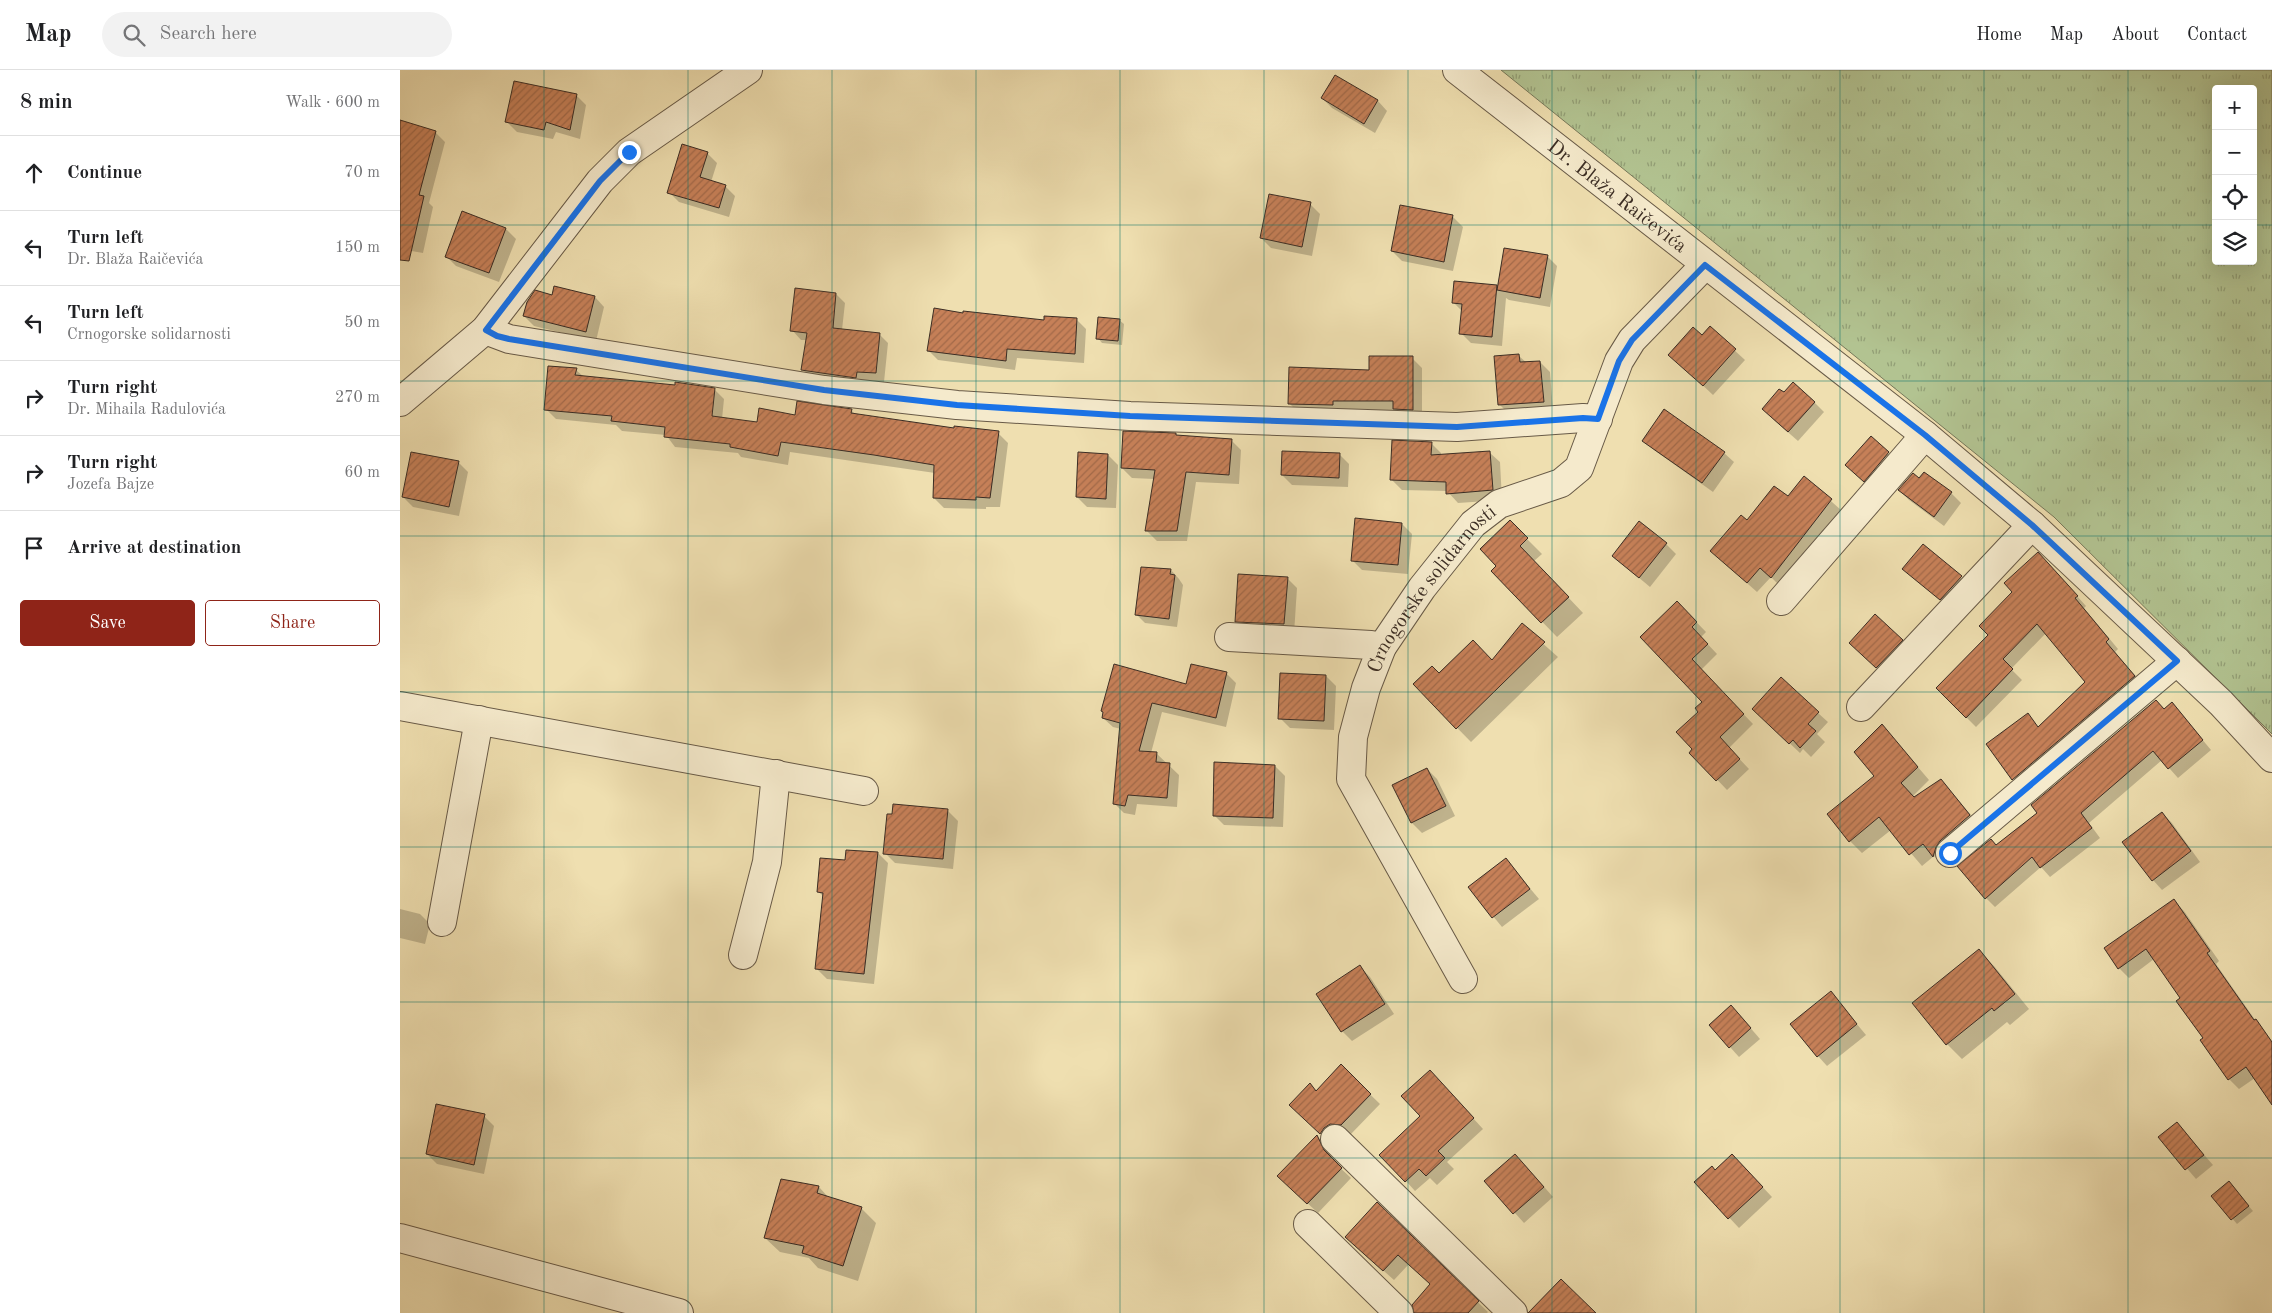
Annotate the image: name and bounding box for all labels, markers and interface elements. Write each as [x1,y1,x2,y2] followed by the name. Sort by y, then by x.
[102,12,452,57] search box
[120,21,148,49] icon: search
[25,23,72,47] text: Map
[160,25,257,44] text: Search here
[1976,26,2022,44] text: Home
[2050,26,2083,44] text: Map
[2111,26,2159,44] text: About
[2187,26,2247,44] text: Contact
[2212,85,2257,265] map controls
[2212,85,2257,130] button: +
[20,92,73,113] text: 8 min
[285,95,380,111] text: Walk · 600 m
[2212,130,2257,175] button: −
[1543,137,1690,257] street label: Dr. Blaža Raičevića
[618,141,641,164] route end
[20,159,48,187] icon: ahead
[67,164,142,183] text: Continue
[344,165,380,181] text: 70 m
[2212,175,2257,220] button: locate
[2212,220,2257,265] button: layers
[67,229,144,248] text: Turn left
[20,234,48,262] icon: left
[335,240,380,256] text: 150 m
[67,252,203,268] text: Dr. Blaža Raičevića
[67,304,144,323] text: Turn left
[20,309,48,337] icon: left
[344,315,380,331] text: 50 m
[67,327,231,343] text: Crnogorske solidarnosti
[67,379,157,398] text: Turn right
[20,384,48,412] icon: right
[335,390,380,406] text: 270 m
[67,402,226,418] text: Dr. Mihaila Radulovića
[67,454,157,473] text: Turn right
[20,459,48,487] icon: right
[344,465,380,481] text: 60 m
[67,477,154,493] text: Jozefa Bajze
[1365,502,1500,676] street label: Crnogorske solidarnosti
[20,534,48,562] icon: arrive
[67,539,241,558] text: Arrive at destination
[20,600,195,646] button: Save
[205,600,380,646] button: Share
[1939,842,1962,865] route start

